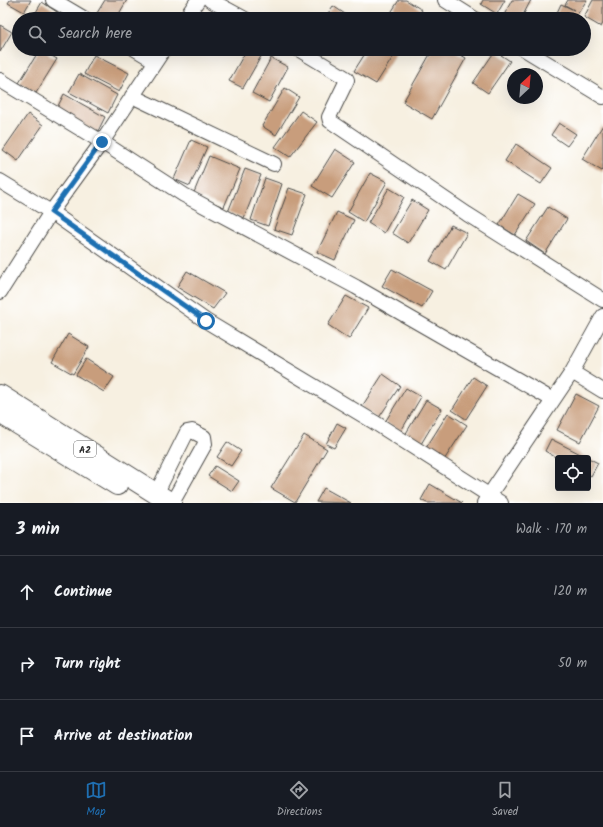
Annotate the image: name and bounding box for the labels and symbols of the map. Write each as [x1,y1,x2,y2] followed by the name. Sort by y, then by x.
[507,68,543,104] north arrow
[93,133,111,151] route end
[197,312,215,330] route start
[74,441,96,457] road number: A2

